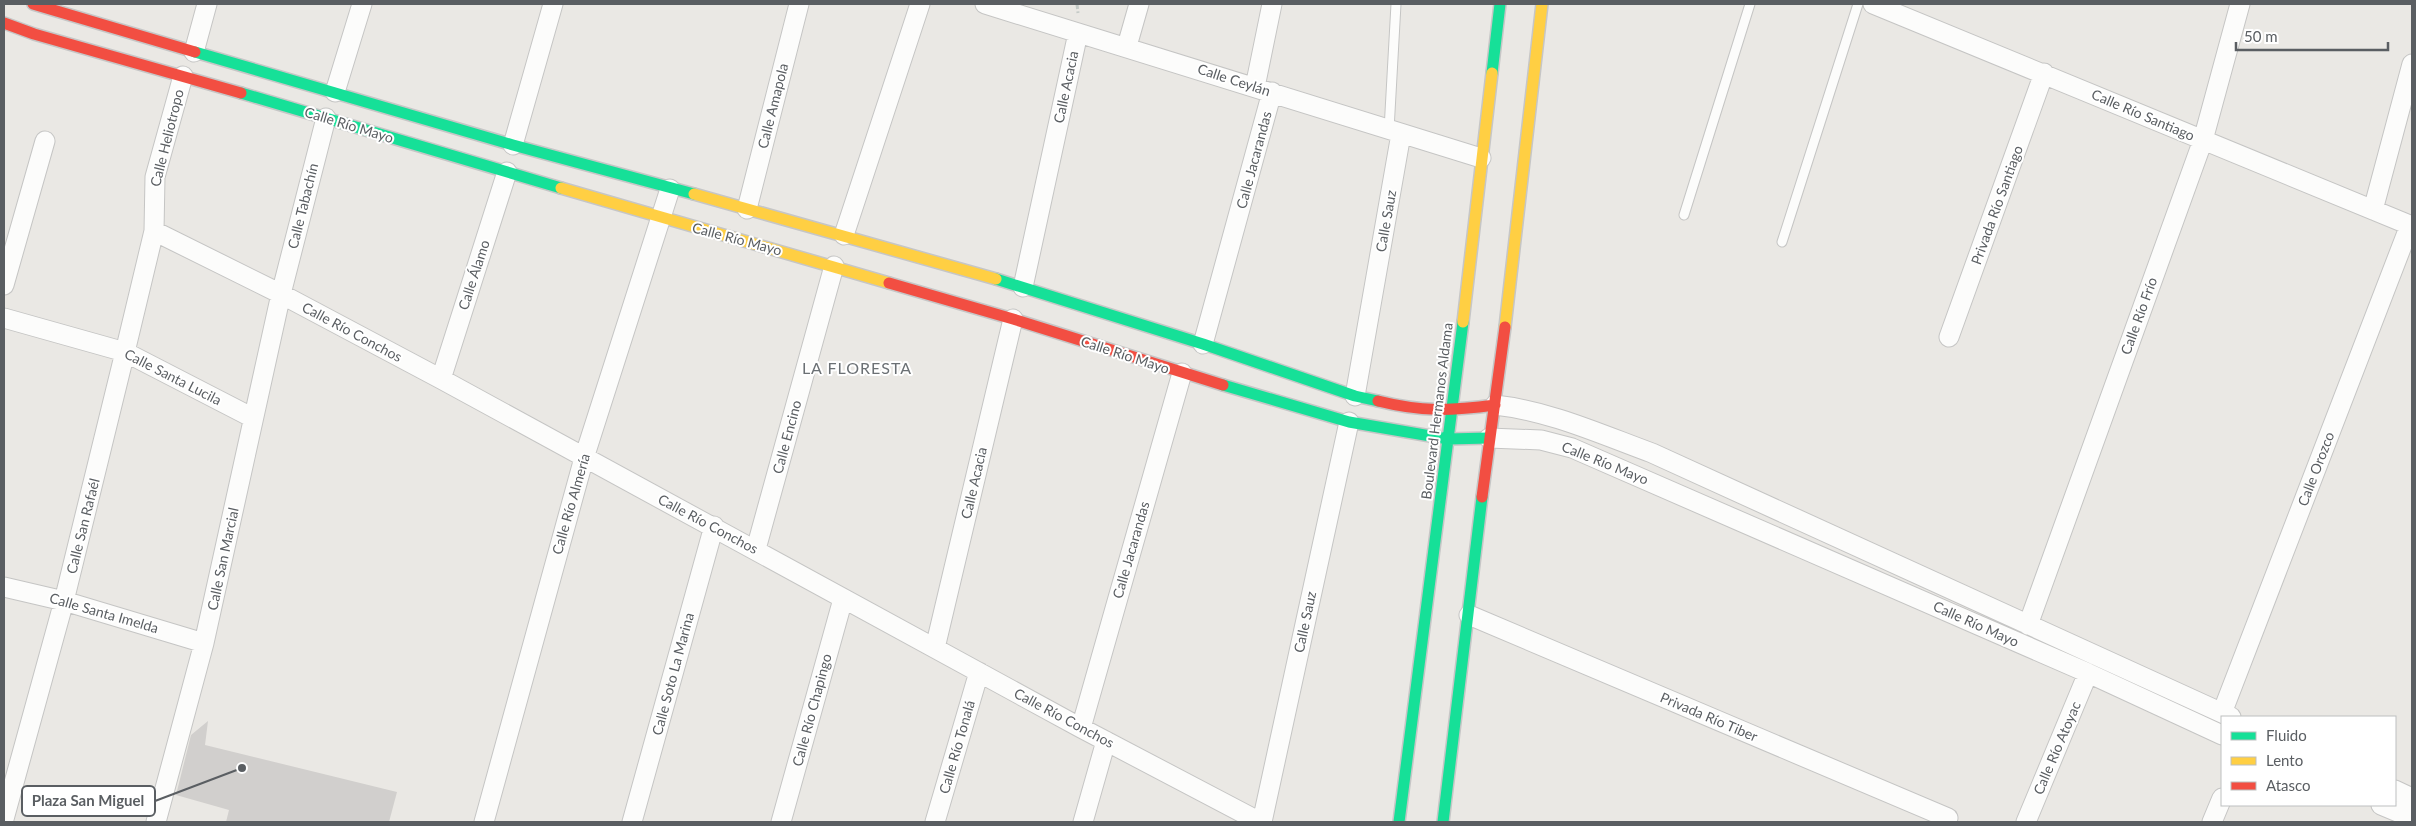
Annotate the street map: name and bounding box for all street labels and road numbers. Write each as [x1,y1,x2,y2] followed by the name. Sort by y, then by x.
[1050,49,1081,125] street label: Calle Acacia
[1196,60,1273,99] street label: Calle Ceylán
[754,61,791,150] street label: Calle Amapola
[2089,85,2197,144] street label: Calle Río Santiago
[146,87,187,188] street label: Calle Heliotropo
[303,103,396,146] street label: Calle Río Mayo
[1232,109,1275,211] street label: Calle Jacarandas
[1967,143,2026,267] street label: Privada Río Santiago
[284,161,321,250] street label: Calle Tabachín
[1372,189,1399,253] street label: Calle Sauz
[690,218,784,259] street label: Calle Río Mayo
[454,238,493,312] street label: Calle Álamo
[2117,275,2160,357] street label: Calle Río Frío
[299,298,405,365] street label: Calle Río Conchos
[1417,322,1456,500] street label: Boulevard Hermanos Aldama
[1079,332,1172,377] street label: Calle Río Mayo
[122,345,225,408] street label: Calle Santa Lucila
[769,398,804,475] street label: Calle Encino
[2294,429,2338,508] street label: Calle Orozco
[1559,437,1651,488] street label: Calle Río Mayo
[957,445,990,521] street label: Calle Acacia
[548,451,593,556] street label: Calle Río Almería
[62,476,103,575] street label: Calle San Rafaél
[655,490,761,557] street label: Calle Río Conchos
[1109,499,1153,600] street label: Calle Jacarandas
[203,506,242,612] street label: Calle San Marcial
[48,589,161,636] street label: Calle Santa Imelda
[1290,590,1319,654] street label: Calle Sauz
[1931,597,2022,650] street label: Calle Río Mayo
[648,611,697,737] street label: Calle Soto La Marina
[788,652,835,768] street label: Calle Río Chapingo
[1011,684,1117,751] street label: Calle Río Conchos
[1658,688,1760,745] street label: Privada Río Tiber
[935,698,978,796] street label: Calle Río Tonalá
[2029,698,2084,797] street label: Calle Río Atoyac

